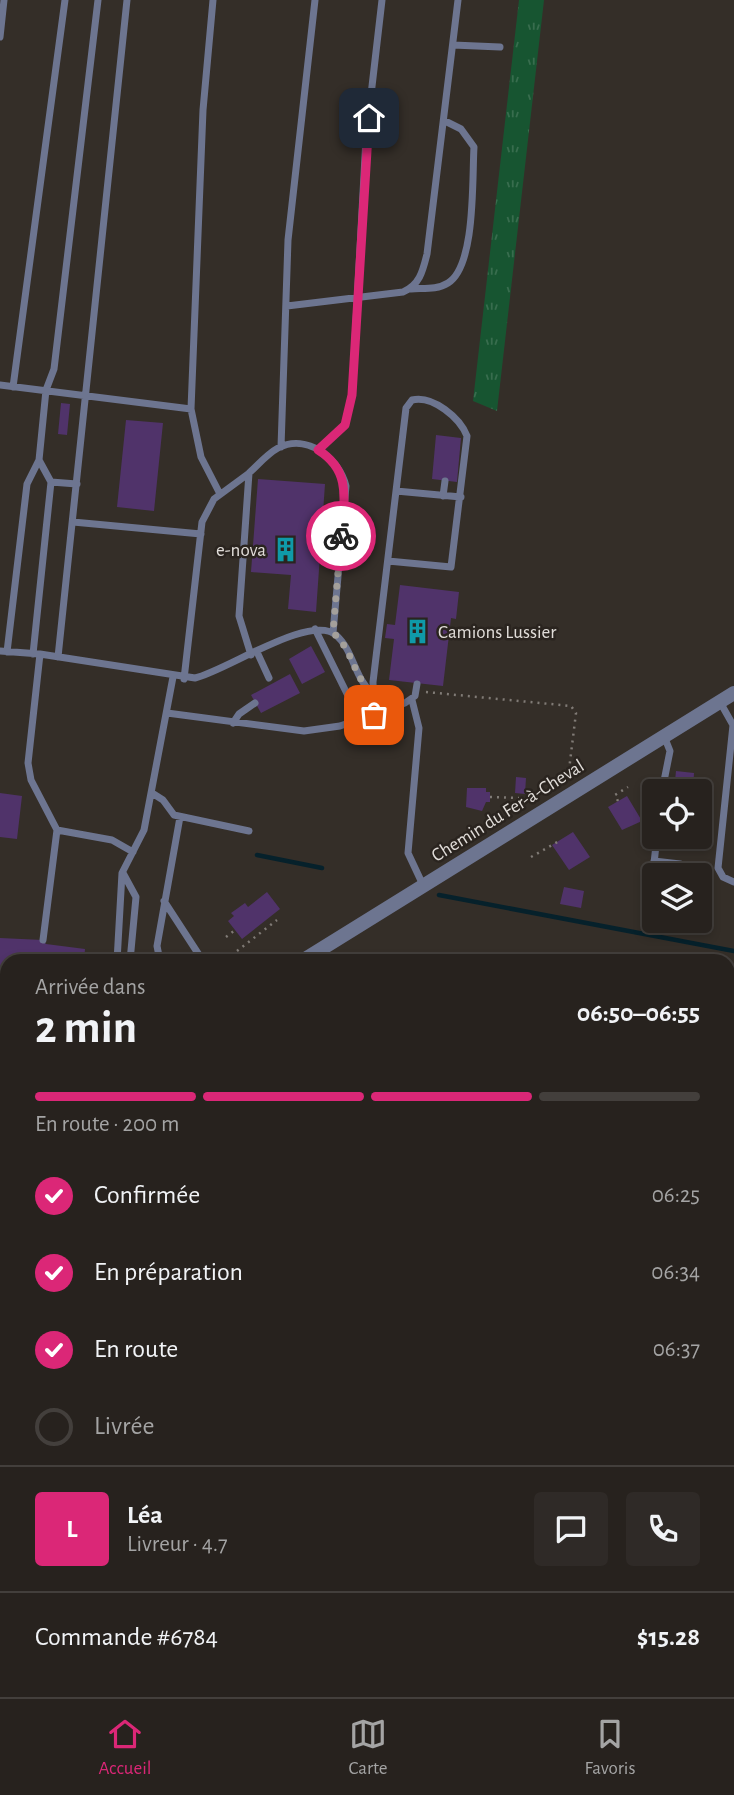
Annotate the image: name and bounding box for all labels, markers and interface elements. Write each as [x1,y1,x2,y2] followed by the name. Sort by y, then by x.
[339,88,399,148] pin
[350,99,388,137] icon: home
[306,501,376,571] courier
[322,517,360,555] icon: bike
[272,536,300,564] building icon: e-nova
[216,541,266,560] place label: e-nova
[404,618,432,646] building icon: Camions Lussier
[438,623,557,642] place label: Camions Lussier
[344,685,404,745] pin
[355,696,393,734] icon: bag
[428,756,588,866] street label: Chemin du Fer-à-Cheval
[642,779,712,933] map controls
[642,779,712,849] button: locate
[642,863,712,933] button: layers
[35,976,146,999] text: Arrivée dans
[577,1000,700,1026] text: 06:50–06:55
[35,1005,137,1051] text: 2 min
[35,1113,179,1136] text: En route · 200 m
[35,1177,73,1215] icon: check
[94,1182,200,1208] text: Confirmée
[652,1184,700,1207] text: 06:25
[35,1254,73,1292] icon: check
[94,1259,243,1285] text: En préparation
[651,1261,700,1284] text: 06:34
[35,1331,73,1369] icon: check
[94,1336,178,1362] text: En route
[653,1338,700,1361] text: 06:37
[94,1413,154,1439] text: Livrée
[534,1492,608,1566] button: chat
[626,1492,700,1566] button: phone
[127,1502,163,1528] text: Léa
[66,1516,78,1542] text: L
[127,1533,228,1556] text: Livreur · 4.7
[35,1624,218,1650] text: Commande #6784
[637,1624,700,1650] text: $15.28
[98,1715,151,1780] tab: Accueil
[348,1715,388,1780] tab: Carte
[585,1715,636,1780] tab: Favoris

